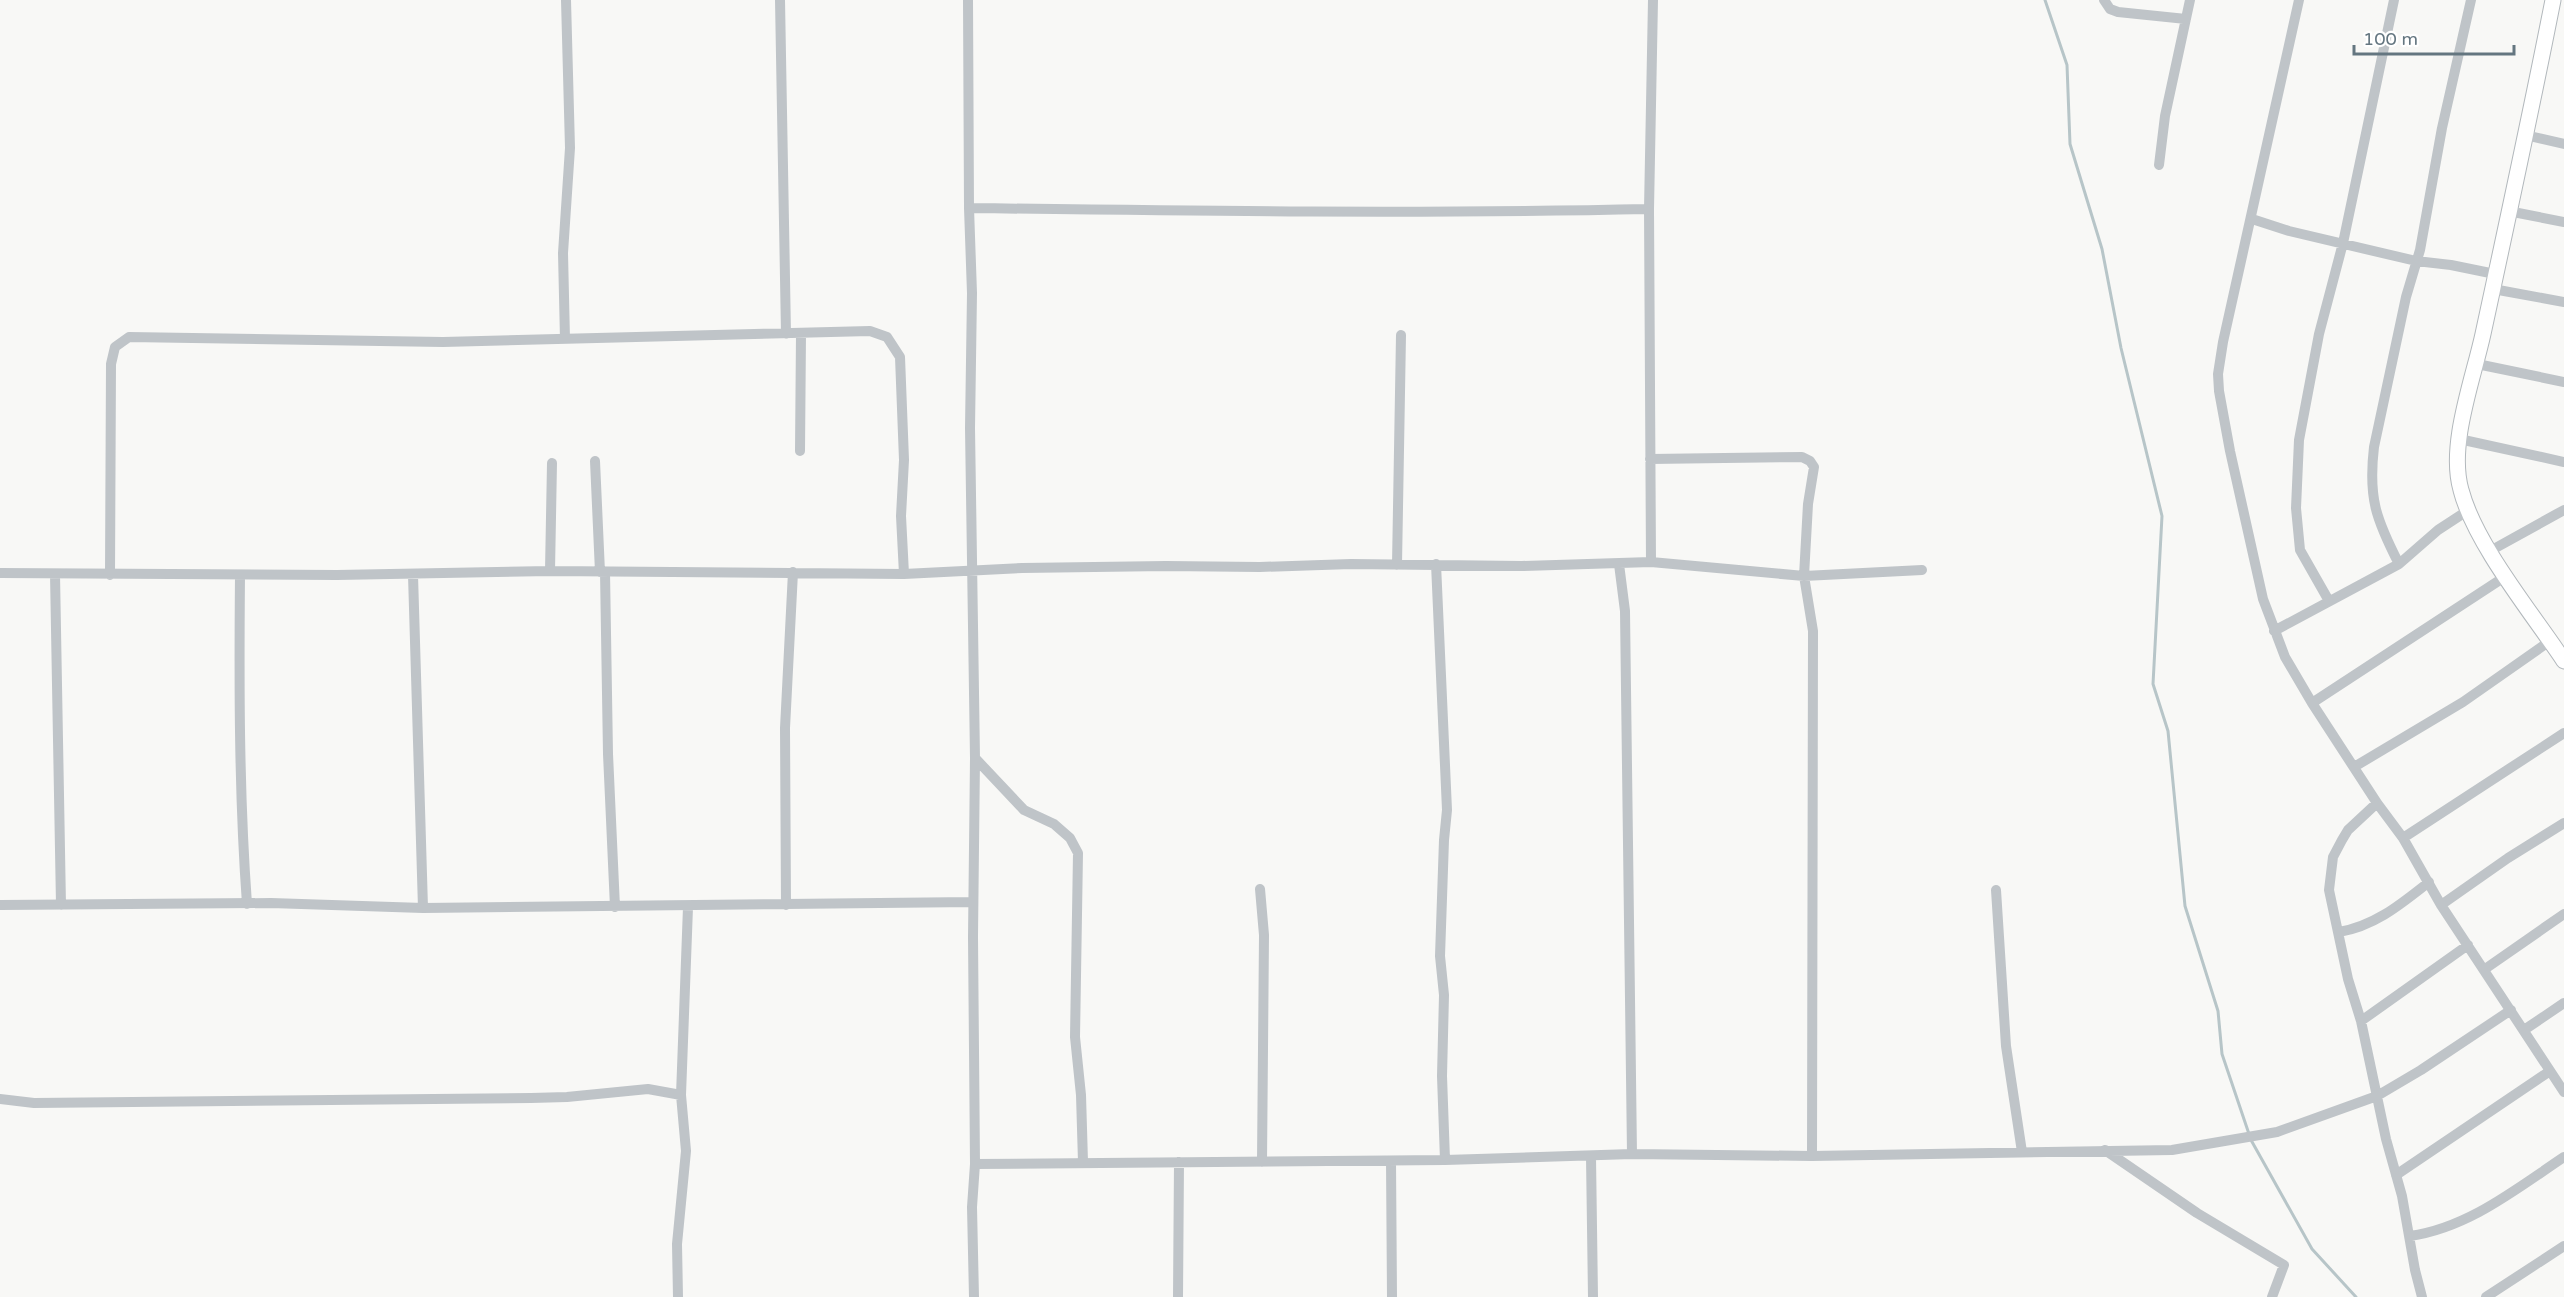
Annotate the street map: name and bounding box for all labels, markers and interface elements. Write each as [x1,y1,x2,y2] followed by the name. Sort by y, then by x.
[2354,18,2514,56] scale bar
[2363,28,2418,50] text: 100 m

